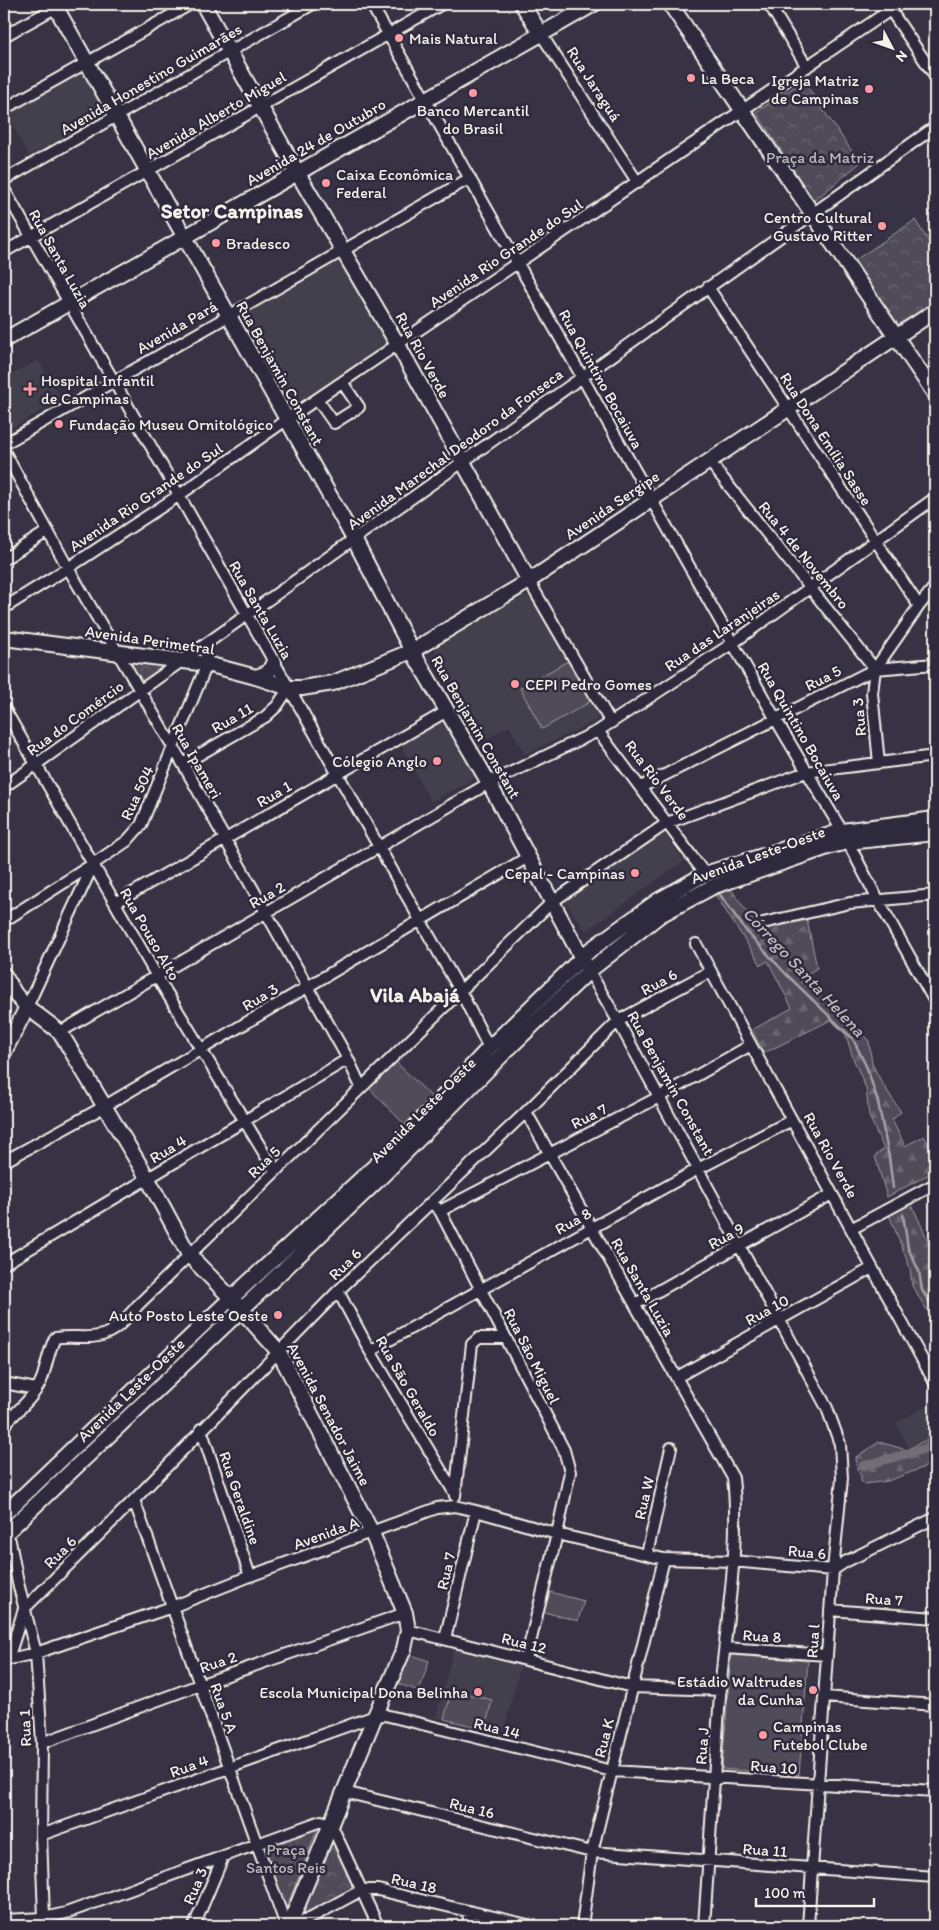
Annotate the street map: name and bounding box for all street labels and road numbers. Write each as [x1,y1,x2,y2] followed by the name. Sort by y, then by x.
[57,19,245,139] street label: Avenida Honestino Guimarães
[563,43,626,126] street label: Rua Jaraguá
[142,67,290,163] street label: Avenida Alberto Miguel
[243,94,389,190] street label: Avenida 24 de Outubro
[426,194,587,311] street label: Avenida Rio Grande do Sul
[25,206,96,313] street label: Rua Santa Luzia
[133,296,221,358] street label: Avenida Pará
[232,297,328,449] street label: Rua Benjamin Constant
[555,306,647,452] street label: Rua Quintino Bocaiuva
[392,309,455,402] street label: Rua Rio Verde
[343,364,567,534] street label: Avenida Marechal Deodoro da Fonseca
[776,369,876,509] street label: Rua Dona Emília Sasse
[66,438,227,555] street label: Avenida Rio Grande do Sul
[561,466,663,544] street label: Avenida Sergipe
[755,497,853,613] street label: Rua 4 de Novembro
[225,557,297,663] street label: Rua Santa Luzia
[661,584,783,676] street label: Rua das Laranjeiras
[84,621,217,659] street label: Avenida Perimetral
[427,652,525,802] street label: Rua Benjamin Constant
[754,658,848,804] street label: Rua Quintino Bocaiuva
[802,661,844,695] street label: Rua 5
[23,676,127,760] street label: Rua do Comércio
[848,697,870,737] street label: Rua 3
[208,698,257,737] street label: Rua 11
[168,720,226,802] street label: Rua Ipameri
[621,736,693,824] street label: Rua Rio Verde
[116,762,158,823] street label: Rua 504
[253,776,295,812] street label: Rua 1
[688,822,828,888] street label: Avenida Leste-Oeste
[246,877,289,913] street label: Rua 2
[116,884,184,984] street label: Rua Pouso Alto
[638,965,680,999] street label: Rua 6
[239,979,282,1015] street label: Rua 3
[623,1007,719,1159] street label: Rua Benjamin Constant
[366,1053,480,1167] street label: Avenida Leste-Oeste
[568,1099,610,1133] street label: Rua 7
[800,1109,863,1202] street label: Rua Rio Verde
[146,1130,190,1167] street label: Rua 4
[244,1142,284,1182] street label: Rua 5
[551,1203,595,1239] street label: Rua 8
[705,1218,747,1254] street label: Rua 9
[607,1234,679,1340] street label: Rua Santa Luzia
[325,1244,365,1284] street label: Rua 6
[742,1290,792,1330] street label: Rua 10
[500,1305,564,1407] street label: Rua São Miguel
[371,1332,445,1440] street label: Rua São Geraldo
[74,1334,188,1446] street label: Avenida Leste-Oeste
[283,1339,375,1489] street label: Avenida Senador Jaime
[215,1449,265,1547] street label: Rua Geraldine
[630,1474,658,1521] street label: Rua W
[291,1512,361,1554] street label: Avenida A
[40,1532,80,1572] street label: Rua 6
[787,1541,827,1563] street label: Rua 6
[432,1550,460,1592] street label: Rua 7
[864,1588,904,1610] street label: Rua 7
[802,1623,824,1659] street label: Rua l
[742,1625,782,1647] street label: Rua 8
[499,1628,549,1658] street label: Rua 12
[197,1647,240,1677] street label: Rua 2
[206,1680,242,1736] street label: Rua 5 A
[15,1708,35,1747] street label: Rua 1
[472,1713,522,1743] street label: Rua 14
[590,1716,618,1760] street label: Rua K
[691,1727,713,1765] street label: Rua J
[167,1750,211,1782] street label: Rua 4
[750,1756,798,1778] street label: Rua 10
[447,1793,497,1823] street label: Rua 16
[742,1839,789,1861] street label: Rua 11
[179,1864,211,1908] street label: Rua 3
[389,1869,439,1898] street label: Rua 18

